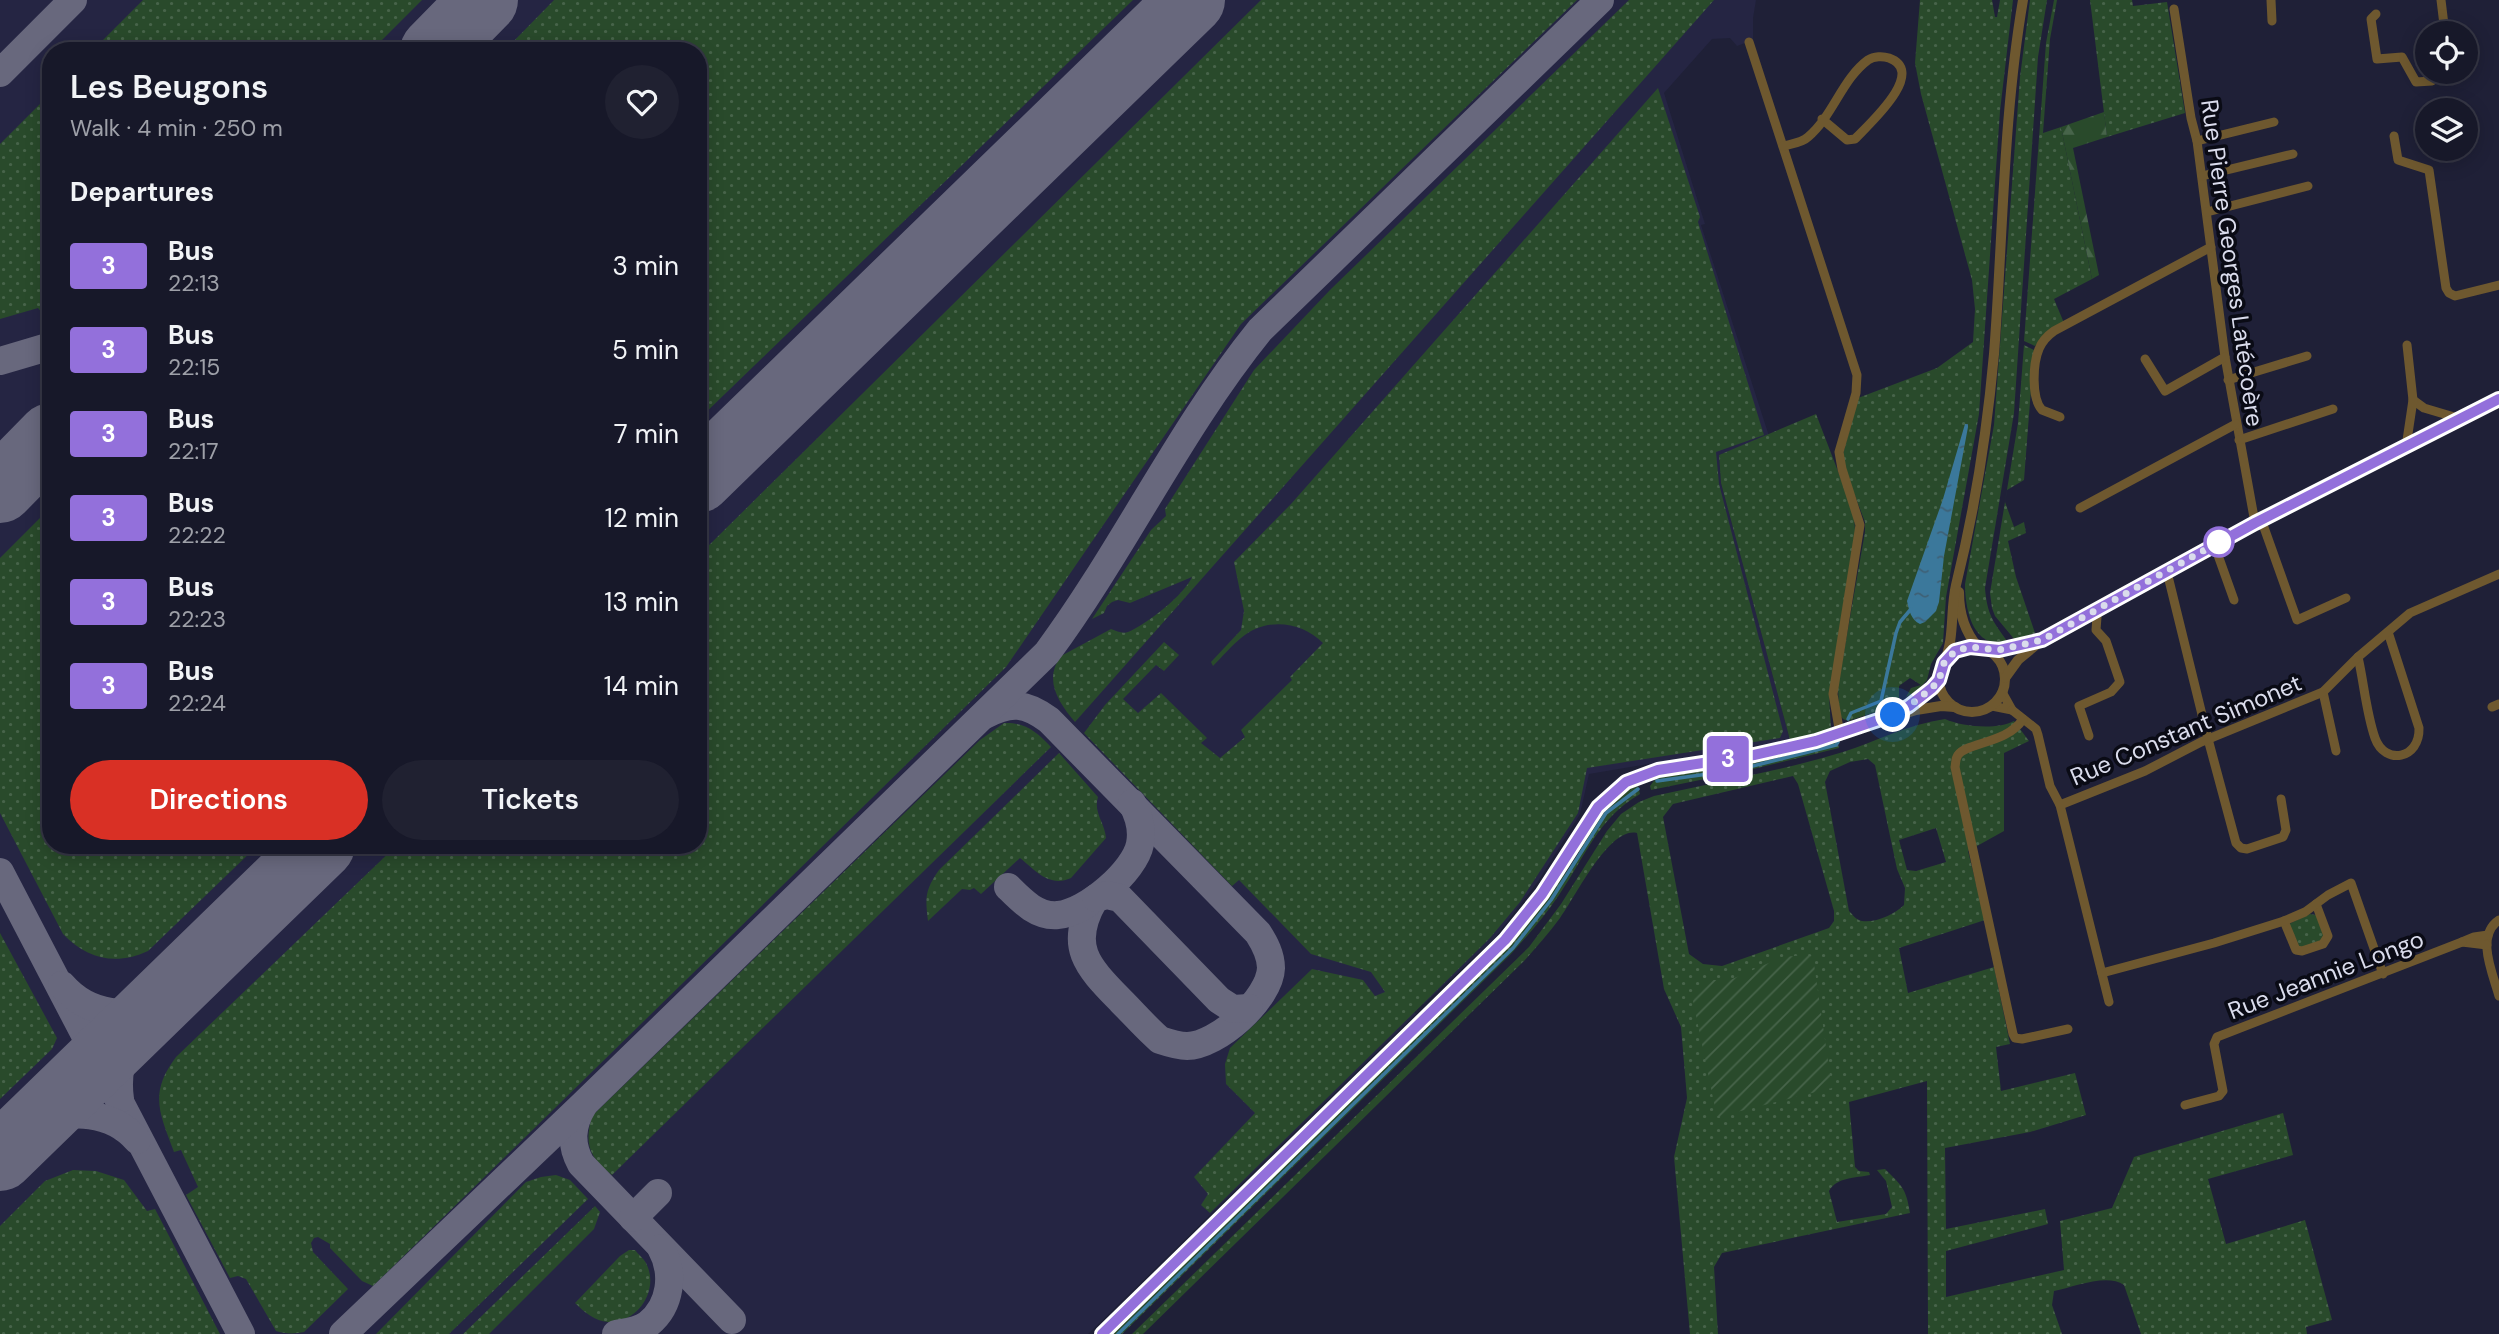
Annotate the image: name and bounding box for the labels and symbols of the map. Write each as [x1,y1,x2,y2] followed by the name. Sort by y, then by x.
[2194,97,2271,428] street label: Rue Pierre Georges Latécoère
[2204,527,2234,557] unlabelled marker
[2065,667,2306,792] street label: Rue Constant Simonet
[1875,697,1910,732] your location
[1705,736,1751,782] line badge: 3
[2223,923,2428,1026] street label: Rue Jeannie Longo

